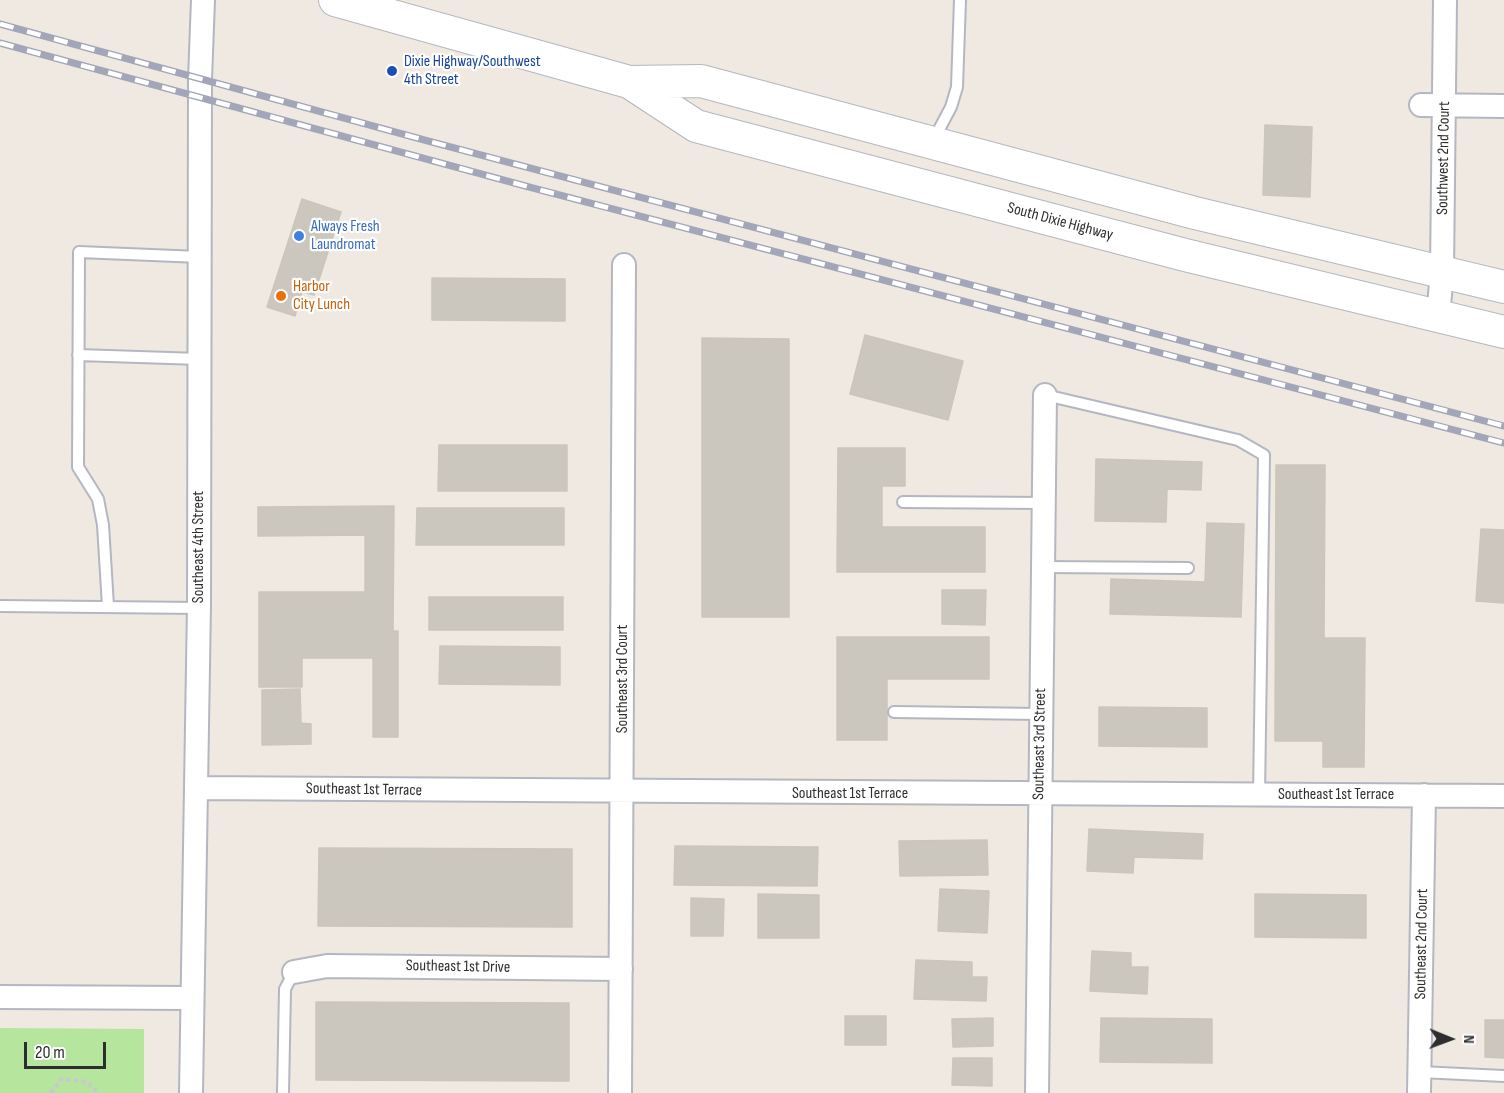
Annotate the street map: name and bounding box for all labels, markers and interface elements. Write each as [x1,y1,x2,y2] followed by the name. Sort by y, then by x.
[404,52,541,90] place label: Dixie Highway/Southwest 4th Street
[385,64,399,78] marker: Dixie Highway/Southwest 4th Street
[1433,101,1455,215] street label: Southwest 2nd Court
[1005,199,1115,245] street label: South Dixie Highway
[311,217,380,255] place label: Always Fresh Laundromat
[292,229,306,243] marker: Always Fresh Laundromat
[293,277,350,315] place label: Harbor City Lunch
[274,289,288,303] marker: Harbor City Lunch
[189,491,209,603] street label: Southeast 4th Street
[613,625,633,733] street label: Southeast 3rd Court
[1029,688,1051,800] street label: Southeast 3rd Street
[306,779,422,801] street label: Southeast 1st Terrace
[792,784,908,804] street label: Southeast 1st Terrace
[1278,785,1394,805] street label: Southeast 1st Terrace
[1411,888,1433,1000] street label: Southeast 2nd Court
[406,956,510,978] street label: Southeast 1st Drive
[1420,1009,1480,1069] north arrow
[27,1030,110,1068] scale bar
[1459,1035,1478,1044] text: N
[35,1042,65,1063] text: 20 m

